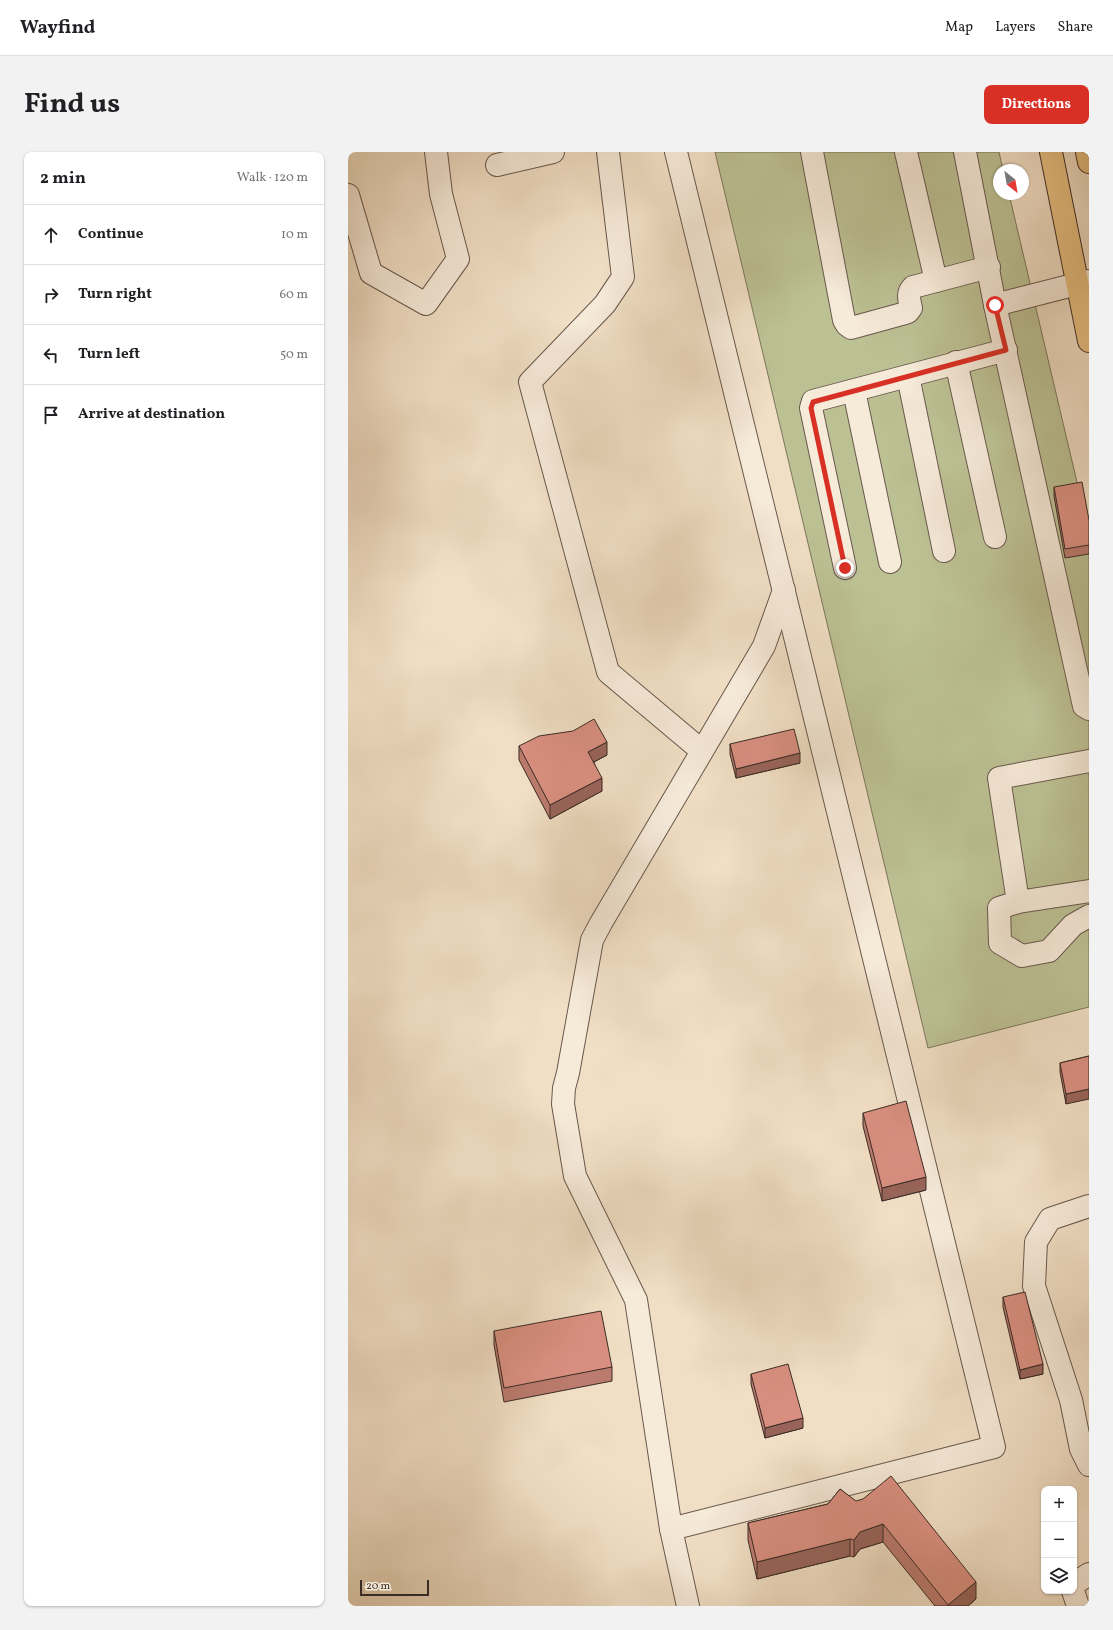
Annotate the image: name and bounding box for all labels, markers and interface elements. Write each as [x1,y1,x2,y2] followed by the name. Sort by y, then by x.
[20,15,95,41] text: Wayfind
[945,18,973,37] text: Map
[995,18,1035,37] text: Layers
[1057,18,1093,37] text: Share
[24,85,120,124] text: Find us
[984,85,1089,124] button: Directions
[993,164,1029,200] north arrow
[40,167,86,190] text: 2 min
[237,169,308,187] text: Walk · 120 m
[40,224,62,246] icon: ahead
[78,224,143,245] text: Continue
[281,226,308,244] text: 10 m
[40,284,62,306] icon: right
[78,284,152,305] text: Turn right
[280,286,308,304] text: 60 m
[986,296,1004,314] route start
[40,344,62,366] icon: left
[78,344,140,365] text: Turn left
[280,346,308,364] text: 50 m
[40,404,62,426] icon: arrive
[78,404,225,425] text: Arrive at destination
[836,559,854,577] route end
[1041,1486,1077,1594] map controls
[1041,1486,1077,1522] button: +
[1041,1522,1077,1558] button: −
[1041,1558,1077,1594] button: layers
[360,1578,429,1597] scale bar
[366,1579,390,1594] text: 20 m

